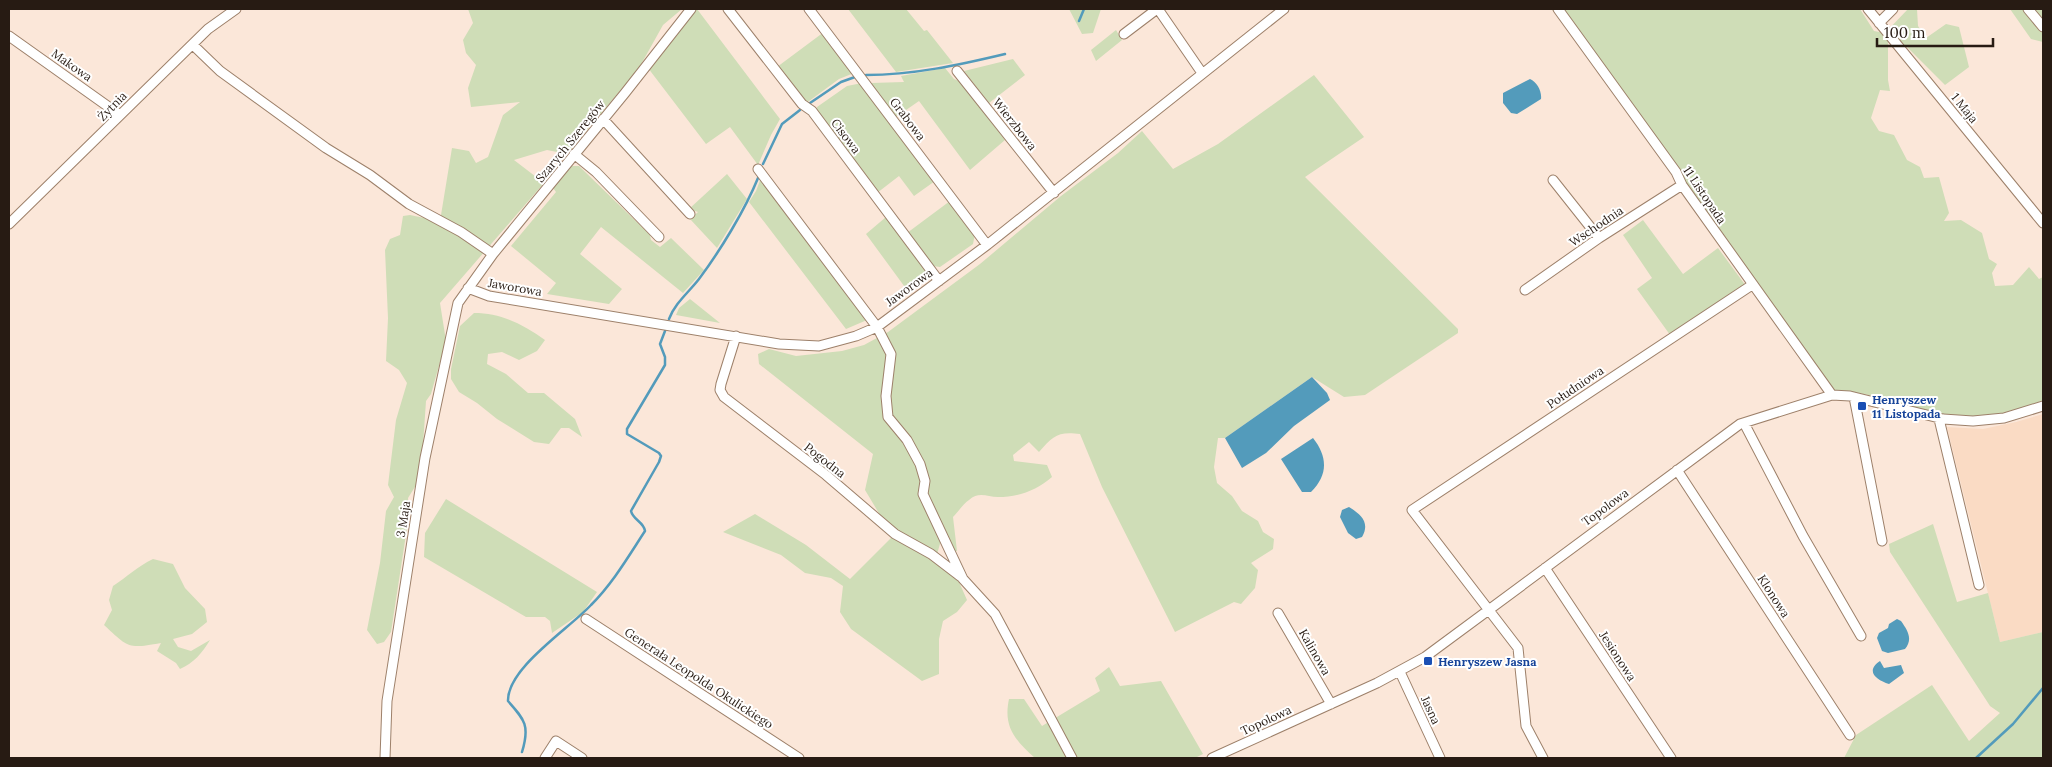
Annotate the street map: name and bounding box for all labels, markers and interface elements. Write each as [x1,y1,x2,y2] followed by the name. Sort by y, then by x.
[1877,15,1993,47] scale bar
[1884,23,1925,42] text: 100 m
[49,46,95,84] street label: Makowa
[94,88,130,124] street label: Żytnia
[1948,90,1982,126] street label: 1 Maja
[887,95,929,143] street label: Grabowa
[990,95,1040,153] street label: Wierzbowa
[532,97,608,185] street label: Szarych Szeregów
[828,116,864,156] street label: Cisowa
[1680,163,1730,227] street label: 11 Listopada
[1566,203,1626,249] street label: Wschodnia
[882,265,935,310] street label: Jaworowa
[486,275,543,299] street label: Jaworowa
[1544,362,1606,412] street label: Południowa
[1872,392,1941,421] place label: Henryszew 11 Listopada
[1856,400,1868,412] marker: Henryszew 11 Listopada
[801,439,849,481] street label: Pogodna
[1579,485,1631,529] street label: Topolowa
[393,500,413,538] street label: 3 Maja
[1755,572,1793,620] street label: Klonowa
[622,624,776,732] street label: Generała Leopolda Okulickiego
[1296,626,1334,678] street label: Kalinowa
[1596,627,1640,684] street label: Jesionowa
[1438,654,1537,669] place label: Henryszew Jasna
[1422,655,1434,667] marker: Henryszew Jasna
[1418,693,1444,727] street label: Jasna
[1238,702,1294,738] street label: Topolowa

